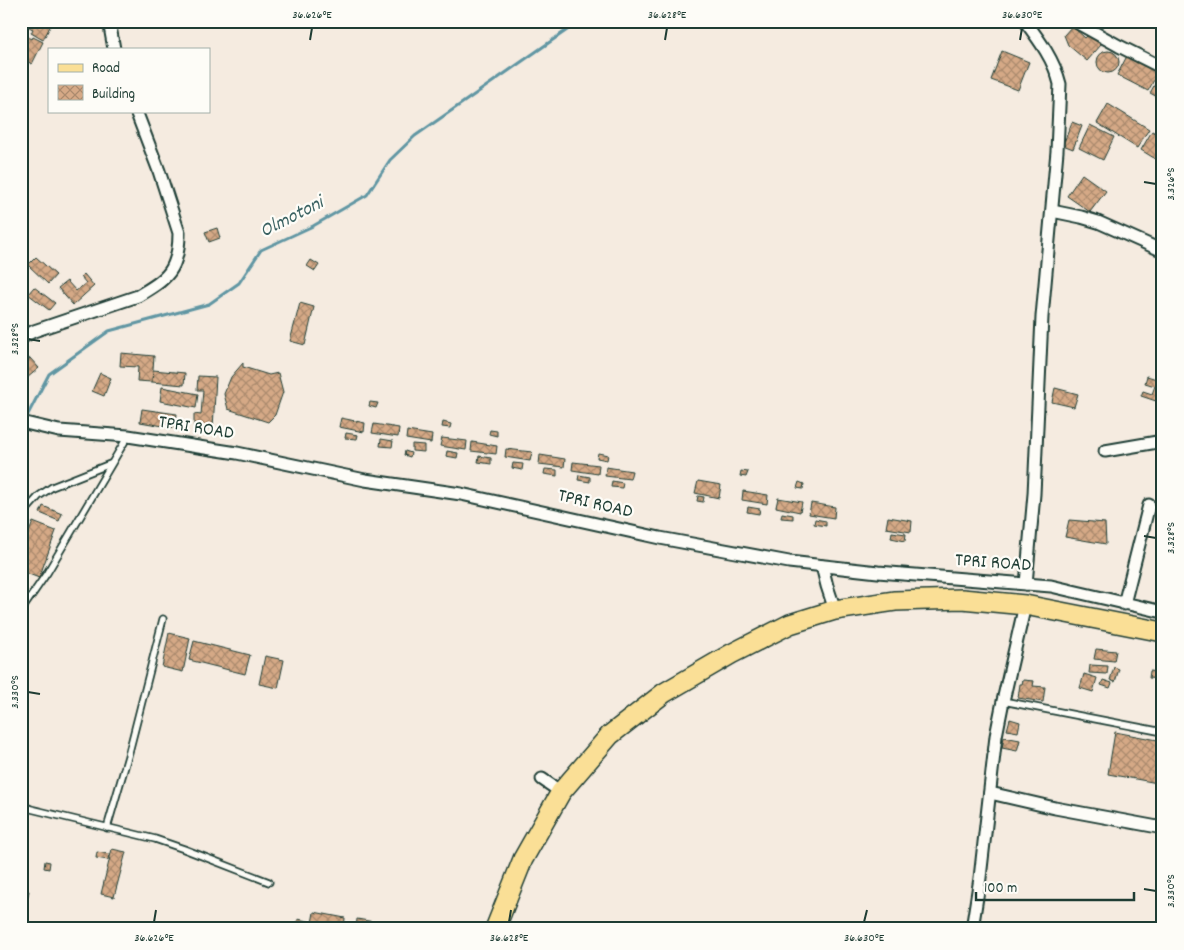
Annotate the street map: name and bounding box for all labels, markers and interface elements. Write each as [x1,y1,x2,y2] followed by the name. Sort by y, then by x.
[292,7,332,24] text: 36.626°E
[648,7,687,24] text: 36.628°E
[1002,7,1043,24] text: 36.630°E
[48,48,210,112] legend
[92,58,120,80] text: Road
[92,84,135,106] text: Building
[1163,168,1180,200] text: 3.326°S
[255,189,332,246] water label: Olmotoni
[7,323,24,355] text: 3.328°S
[156,410,236,448] street label: TPRI ROAD
[555,483,635,527] street label: TPRI ROAD
[1163,522,1180,554] text: 3.328°S
[954,548,1032,580] street label: TPRI ROAD
[7,675,24,709] text: 3.330°S
[976,870,1134,902] scale bar
[1163,874,1180,908] text: 3.330°S
[984,878,1017,900] text: 100 m
[134,930,174,947] text: 36.626°E
[490,930,529,947] text: 36.628°E
[844,930,885,947] text: 36.630°E

